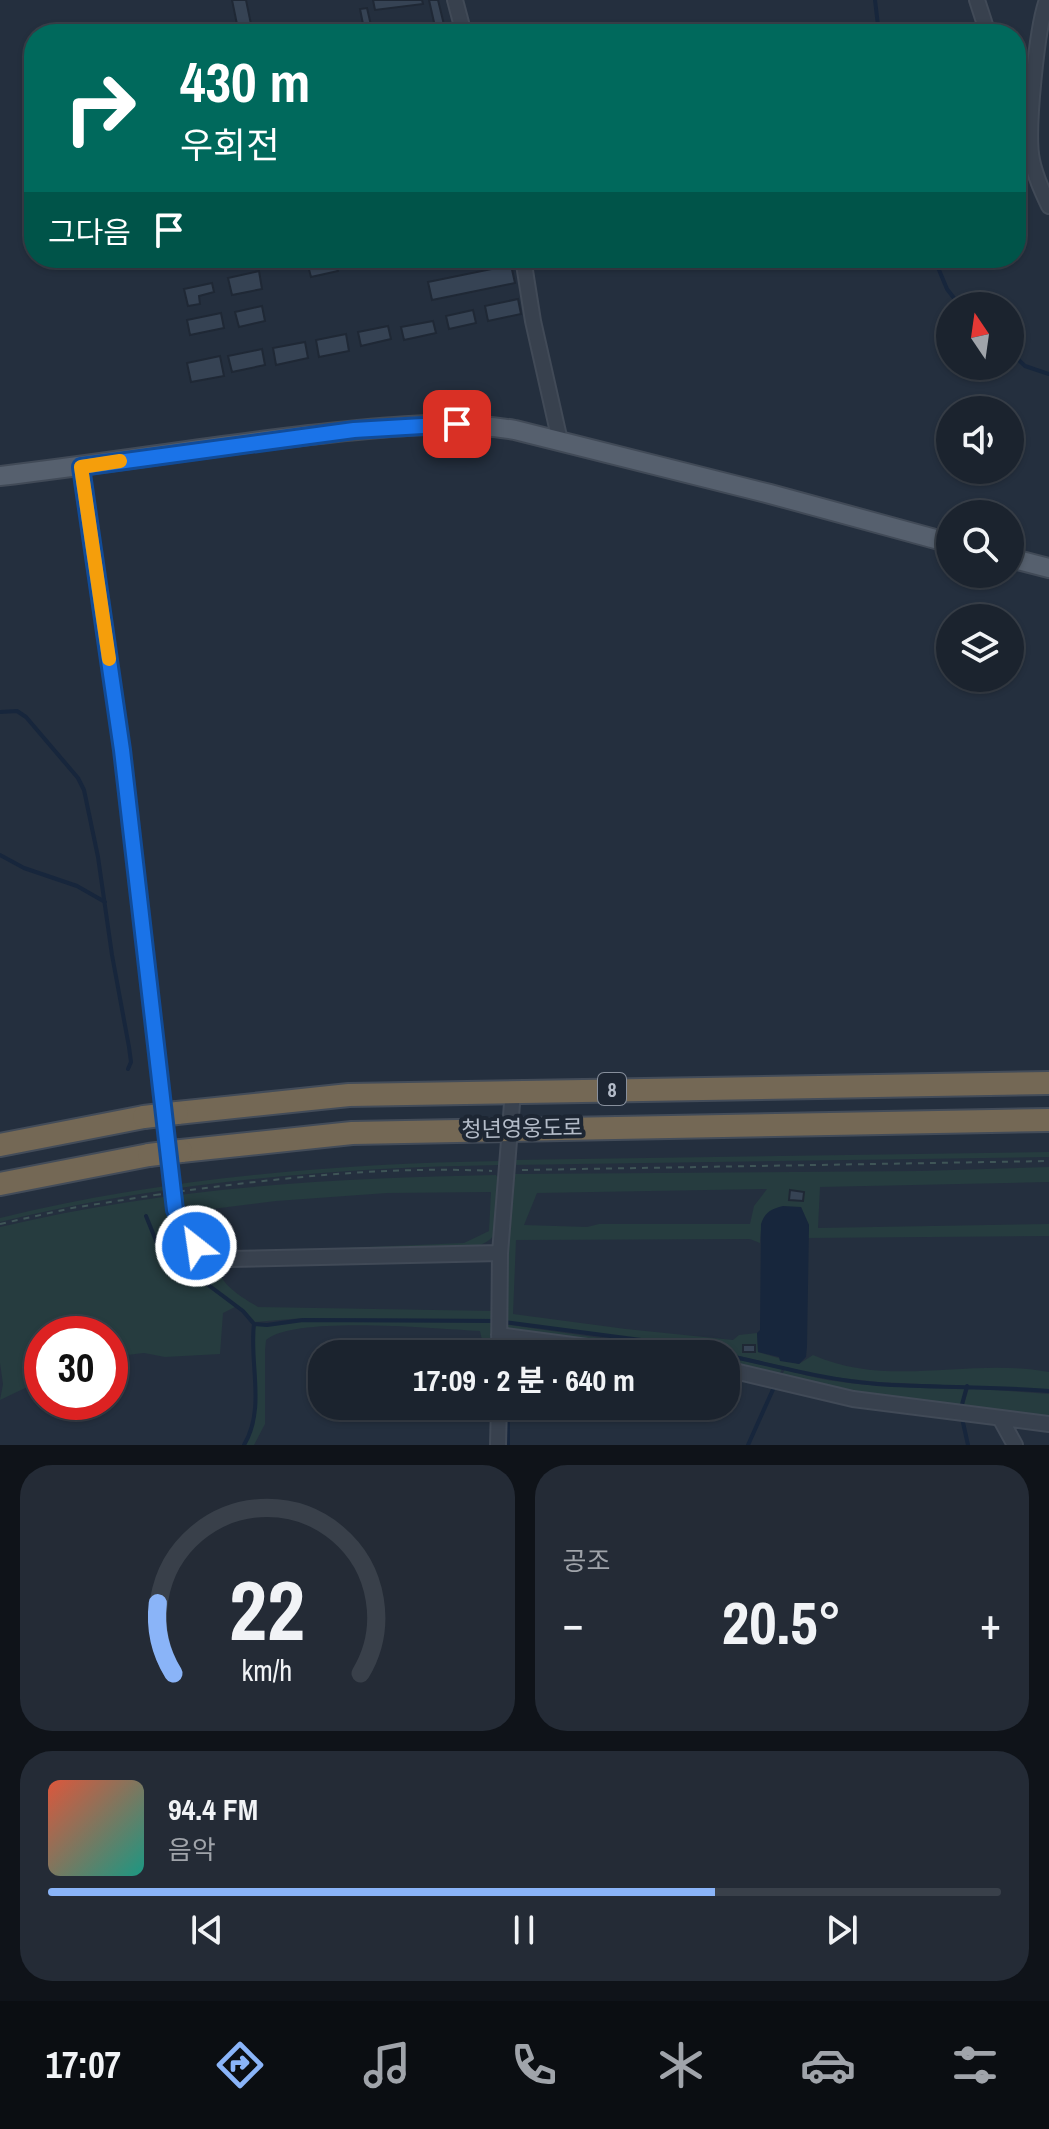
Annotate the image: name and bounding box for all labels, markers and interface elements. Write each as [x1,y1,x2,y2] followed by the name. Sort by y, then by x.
[180,44,310,119] text: 430 m
[48,56,152,160] icon: right
[180,121,279,169] text: 우회전
[147,208,191,252] icon: arrive
[48,212,131,252] text: 그다음
[936,292,1024,380] north arrow
[936,292,1024,692] map controls
[423,390,491,458] pin
[936,396,1024,484] button: sound
[435,402,479,446] icon: arrive
[936,500,1024,588] button: search
[936,604,1024,692] button: layers
[598,1073,626,1105] road number: 8
[461,1112,583,1144] street label: 청년영웅도로
[154,1204,238,1288] position arrow
[24,1316,128,1420] speed limit sign: 30
[413,1360,635,1400] text: 17:09 · 2 분 · 640 m
[563,1543,610,1578] text: 공조
[229,1554,305,1666] text: 22
[722,1582,842,1663] text: 20.5°
[563,1593,584,1653] text: −
[980,1593,1001,1653] text: +
[242,1651,293,1690] text: km/h
[168,1789,258,1829] text: 94.4 FM
[168,1832,216,1867] text: 음악
[185,1908,229,1952] icon: previous
[502,1908,546,1952] icon: pause
[820,1908,864,1952] icon: next
[212,2037,268,2093] icon: directions
[359,2037,415,2093] icon: music
[506,2037,562,2093] icon: phone
[653,2037,709,2093] icon: climate
[800,2037,856,2093] icon: car
[947,2037,1003,2093] icon: filters
[46,2041,121,2089] text: 17:07

